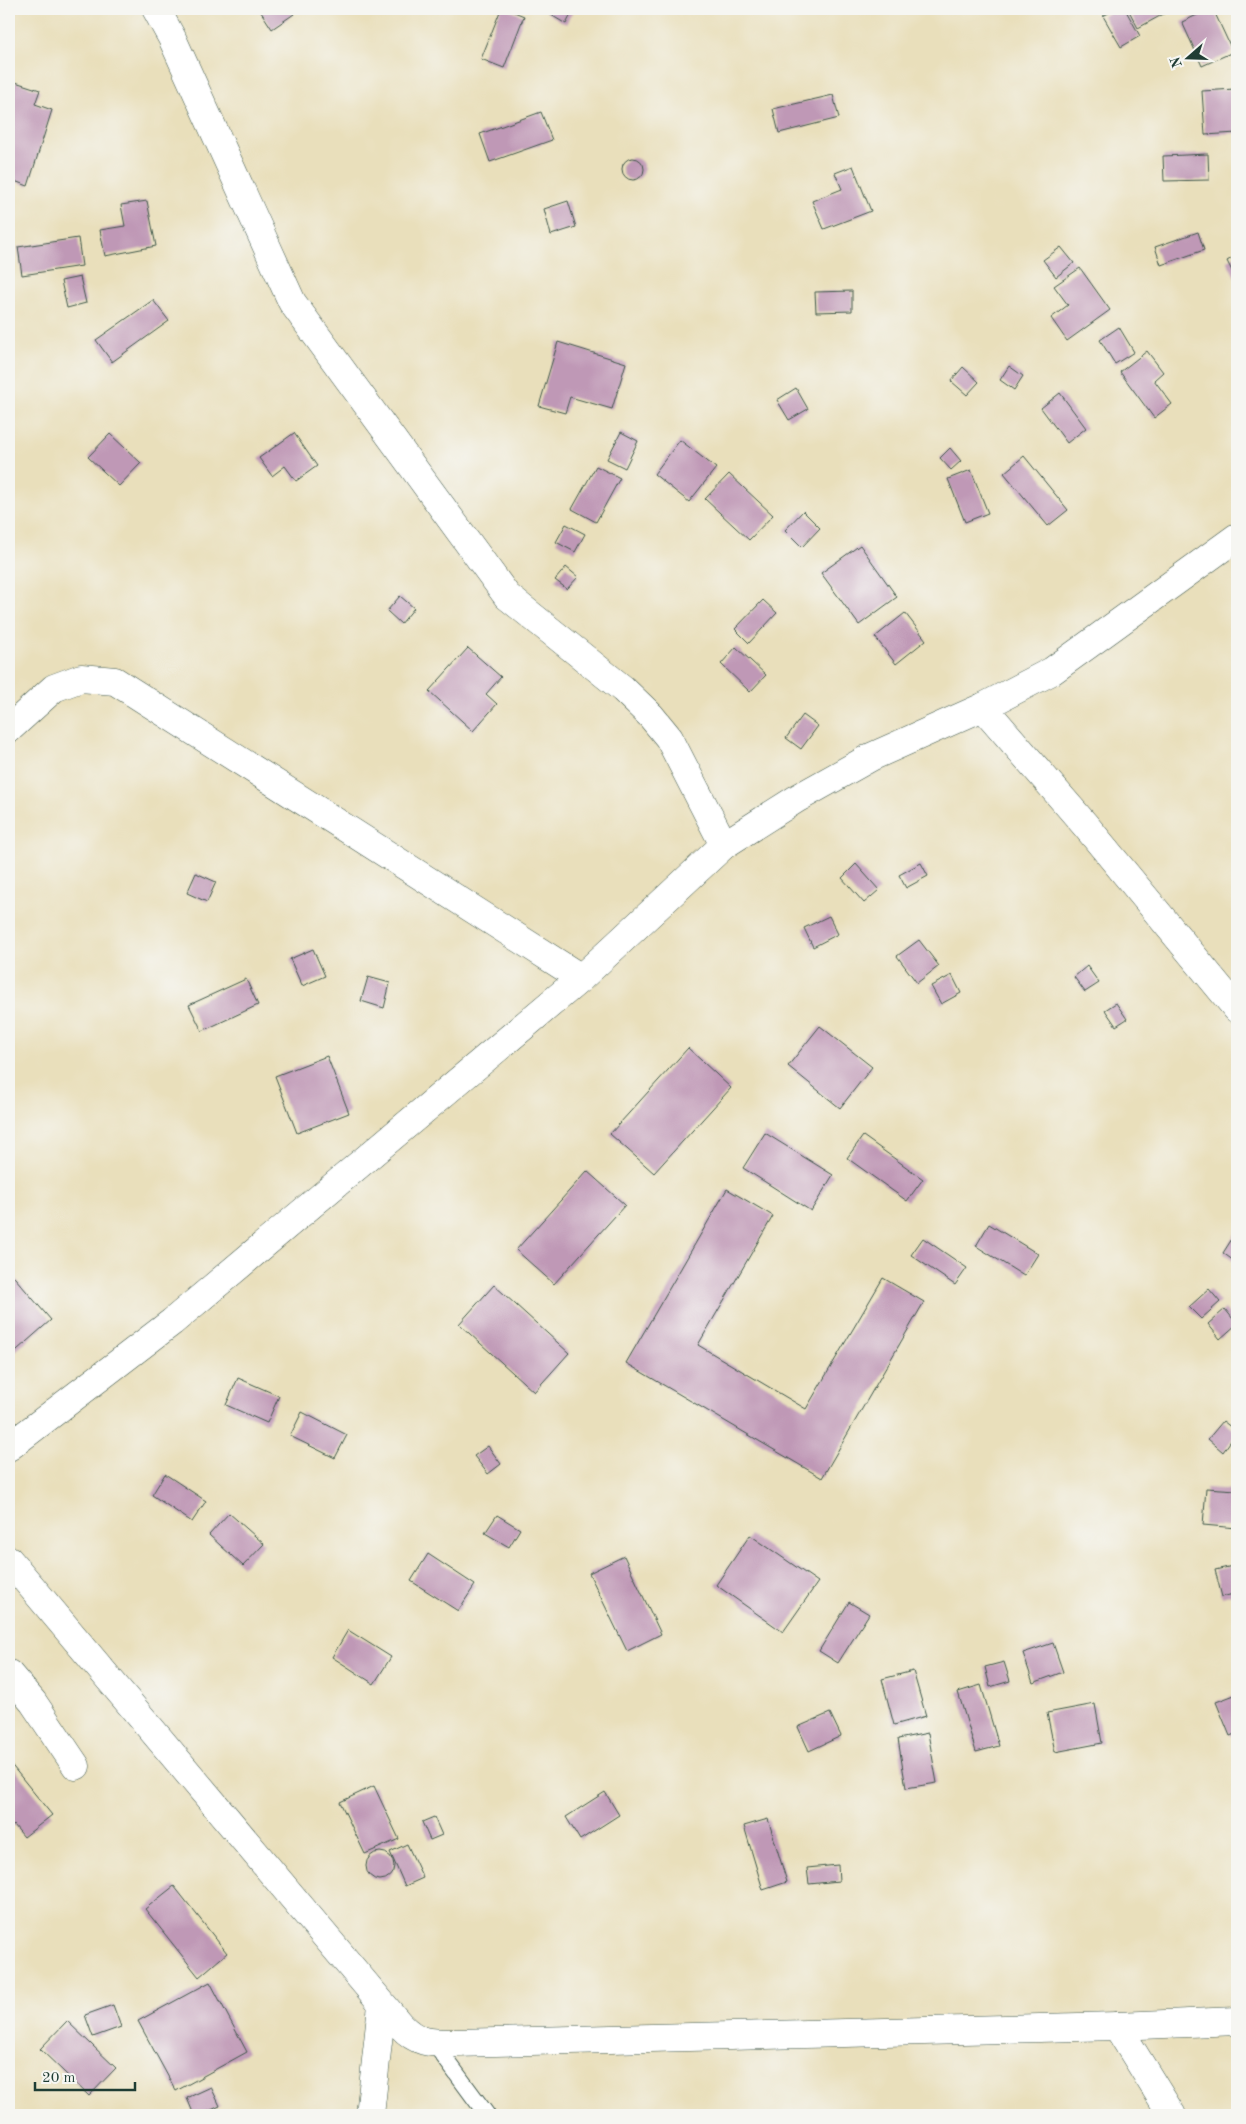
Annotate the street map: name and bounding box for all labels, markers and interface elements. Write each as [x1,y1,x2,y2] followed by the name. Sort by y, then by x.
[1164,32,1214,82] north arrow
[1168,54,1185,70] text: N
[35,2059,135,2091] scale bar
[42,2071,76,2086] text: 20 m

